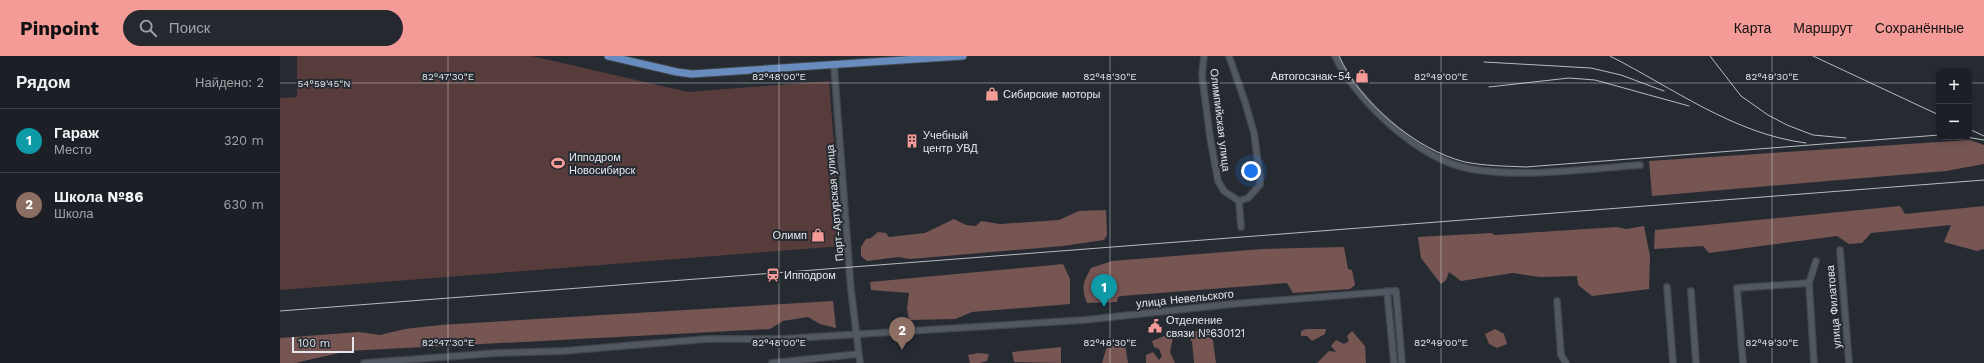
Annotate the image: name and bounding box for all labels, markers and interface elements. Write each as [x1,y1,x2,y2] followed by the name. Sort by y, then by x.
[123,10,403,46] search box
[20,17,99,40] text: Pinpoint
[137,17,159,39] icon: search
[169,19,210,37] text: Поиск
[1734,20,1771,36] text: Карта
[1793,20,1853,36] text: Маршрут
[1875,20,1964,36] text: Сохранённые
[1207,68,1233,173] street label: Олимпийская улица
[1354,68,1370,84] shop icon: Автогосзнак-54
[1936,68,1972,140] map controls
[1936,68,1972,104] button: +
[1271,70,1351,83] place label: Автогосзнак-54
[422,71,474,82] text: 82°47'30"E
[752,71,806,82] text: 82°48'00"E
[1083,71,1137,82] text: 82°48'30"E
[1414,71,1468,82] text: 82°49'00"E
[1745,71,1799,82] text: 82°49'30"E
[16,72,71,92] text: Рядом
[195,75,264,90] text: Найдено: 2
[297,78,351,89] text: 54°59'45"N
[984,86,1000,102] shop icon: Сибирские моторы
[1003,88,1101,101] place label: Сибирские моторы
[1936,104,1972,140] button: −
[54,124,99,142] text: Гараж
[923,129,978,155] place label: Учебный центр УВД
[26,133,32,148] text: 1
[224,133,264,148] text: 320 m
[904,133,920,149] building icon: Учебный центр УВД
[54,142,92,157] text: Место
[823,143,847,262] street label: Порт-Артурская улица
[569,151,636,177] place label: Ипподром Новосибирск
[550,155,566,171] sports icon: Ипподром Новосибирск
[1241,161,1261,181] your location
[54,188,143,206] text: Школа №86
[25,197,33,212] text: 2
[224,197,264,212] text: 630 m
[54,206,94,221] text: Школа
[810,227,826,243] shop icon: Олимп
[772,229,807,242] place label: Олимп
[1824,264,1844,349] street label: улица Филатова
[765,267,781,283] station icon: Ипподром
[784,269,836,282] place label: Ипподром
[1091,274,1117,307] pin: 1
[1136,287,1234,311] street label: улица Невельского
[1166,314,1245,340] place label: Отделение связи №630121
[889,317,915,350] pin: 2
[1147,318,1163,334] public building icon: Отделение связи №630121
[292,335,354,354] scale bar
[298,337,330,350] text: 100 m
[422,337,474,348] text: 82°47'30"E
[752,337,806,348] text: 82°48'00"E
[1083,337,1137,348] text: 82°48'30"E
[1414,337,1468,348] text: 82°49'00"E
[1745,337,1799,348] text: 82°49'30"E

